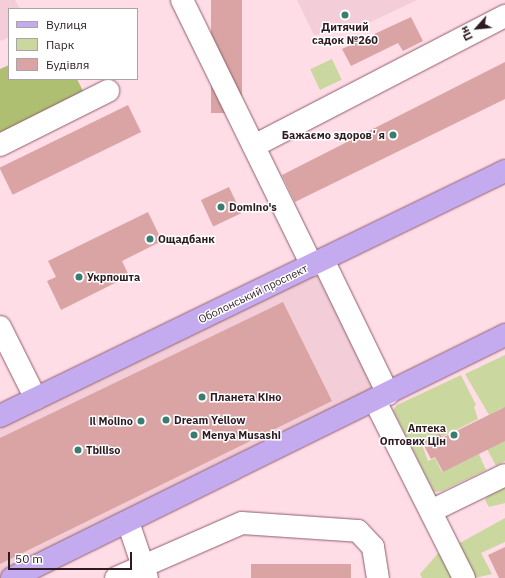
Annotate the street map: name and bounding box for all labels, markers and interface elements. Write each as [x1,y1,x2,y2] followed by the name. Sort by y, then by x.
[8,8,138,80] legend
[457,8,497,48] north arrow
[340,10,350,20] marker: Дитячий садок №260
[46,17,87,32] text: Вулиця
[312,21,378,47] place label: Дитячий садок №260
[457,24,476,43] text: Пн
[46,37,74,52] text: Парк
[46,57,89,72] text: Будівля
[282,128,385,142] place label: Бажаємо здоровʼя
[388,130,398,140] marker: Бажаємо здоровʼя
[229,200,277,214] place label: Domino's
[216,202,226,212] marker: Domino's
[158,232,215,246] place label: Ощадбанк
[145,234,155,244] marker: Ощадбанк
[196,262,310,326] street label: Оболонський проспект
[87,270,140,284] place label: Укрпошта
[74,272,84,282] marker: Укрпошта
[210,390,281,404] place label: Планета Кіно
[197,392,207,402] marker: Планета Кіно
[174,413,246,427] place label: Dream Yellow
[89,414,133,428] place label: il Molino
[161,415,171,425] marker: Dream Yellow
[136,416,146,426] marker: il Molino
[380,422,446,448] place label: Аптека Оптових Цін
[202,428,281,442] place label: Menya Musashi
[189,430,199,440] marker: Menya Musashi
[449,430,459,440] marker: Аптека Оптових Цін
[86,443,120,457] place label: Tbiliso
[73,445,83,455] marker: Tbiliso
[10,544,134,570] scale bar
[15,551,43,566] text: 50 m

